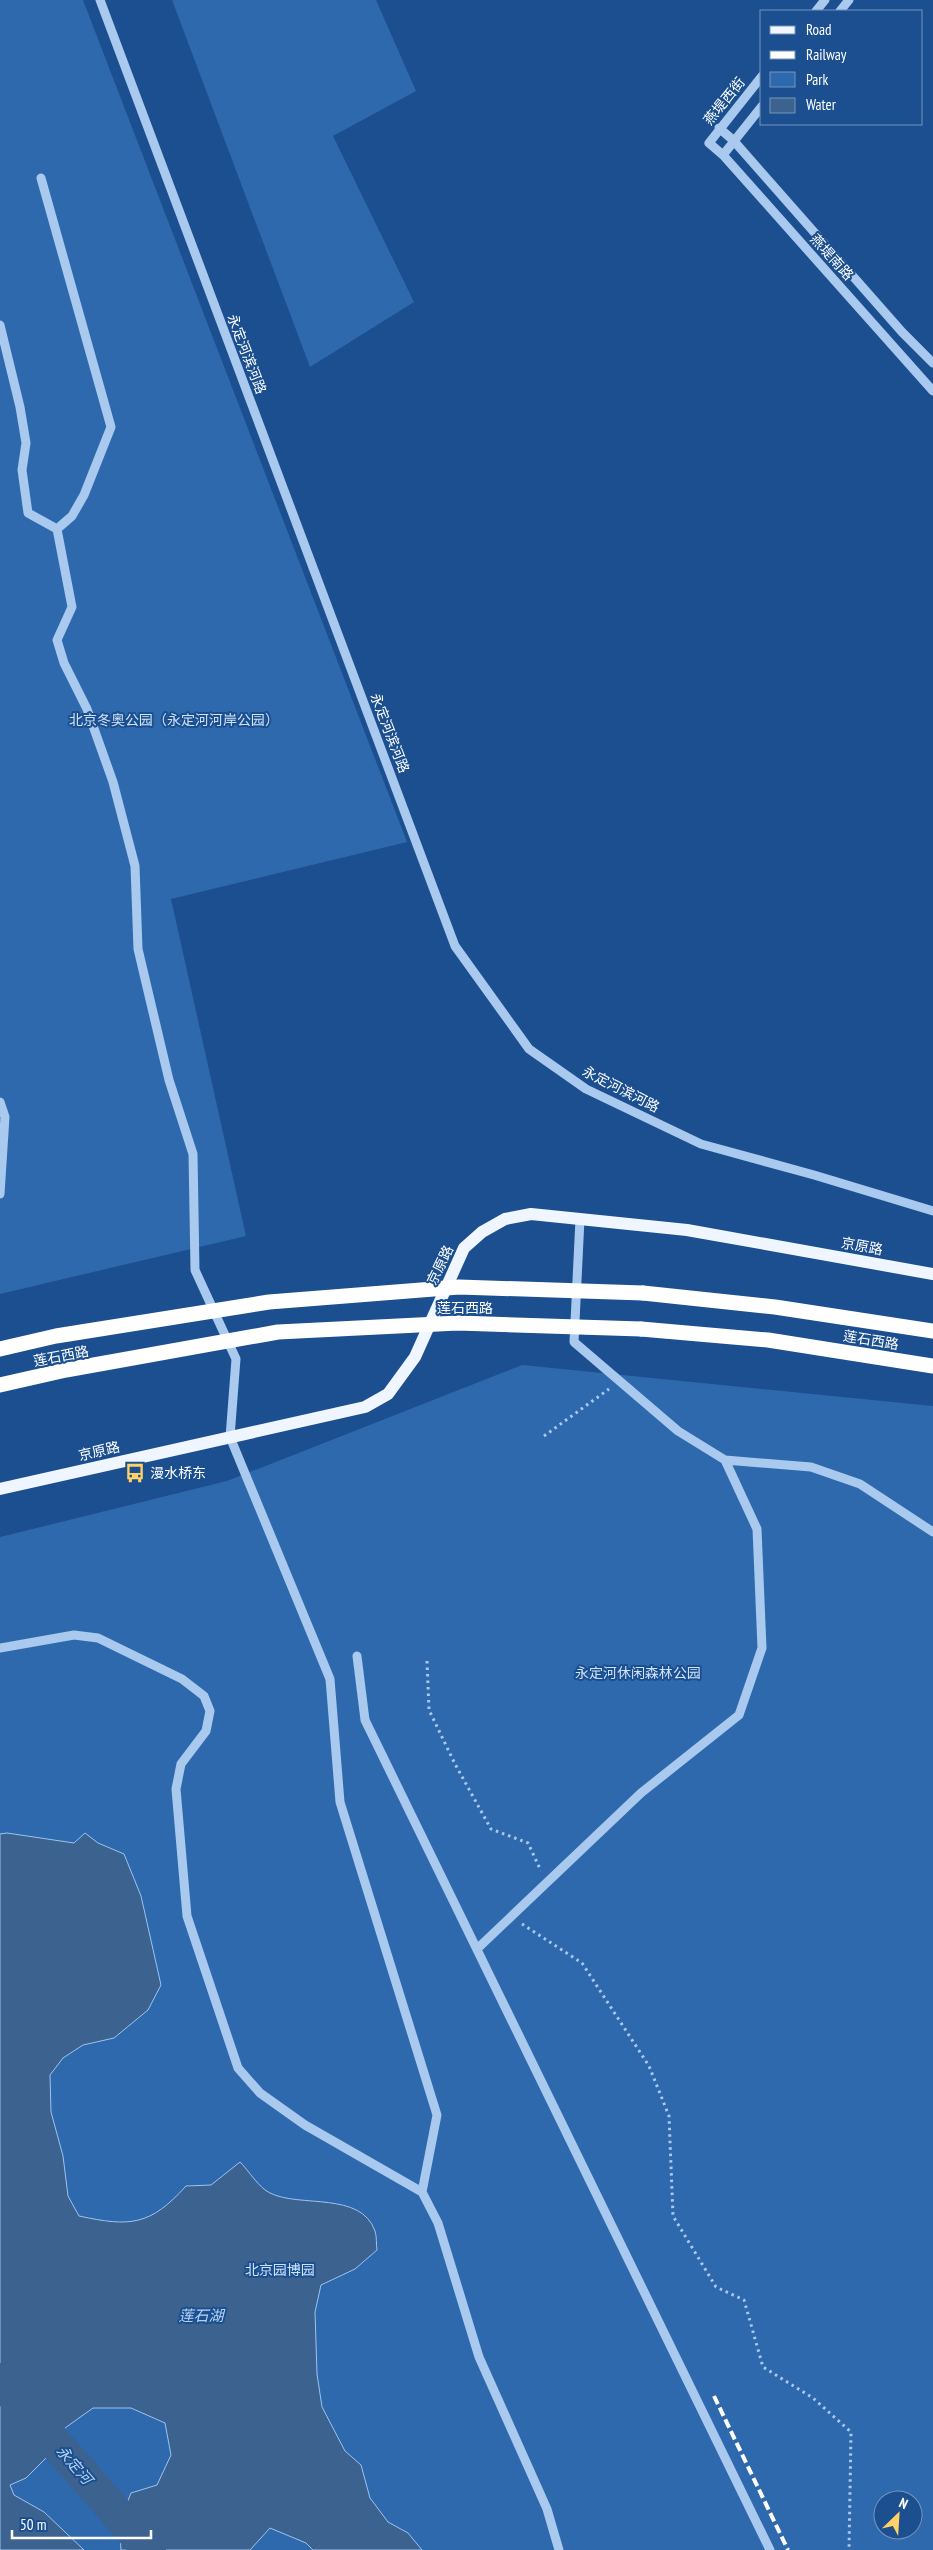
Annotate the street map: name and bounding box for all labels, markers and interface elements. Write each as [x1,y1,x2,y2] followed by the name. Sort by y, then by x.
[760,10,923,125] legend
[806,20,832,39] text: Road
[806,45,847,64] text: Railway
[806,70,828,89] text: Park
[699,74,749,128] street label: 燕堤西街
[806,95,837,114] text: Water
[807,230,857,284] street label: 燕堤南路
[224,312,270,396] street label: 永定河滨河路
[367,691,413,775] street label: 永定河滨河路
[69,711,279,729] park label: 北京冬奥公园（永定河河岸公园）
[579,1062,663,1116] street label: 永定河滨河路
[840,1233,884,1259] street label: 京原路
[423,1242,457,1288] street label: 京原路
[437,1299,493,1317] street label: 莲石西路
[842,1327,900,1353] street label: 莲石西路
[32,1342,90,1370] street label: 莲石西路
[77,1438,121,1464] street label: 京原路
[124,1462,146,1484] bus stop icon: 漫水桥东
[150,1464,206,1482] place label: 漫水桥东
[575,1664,701,1682] park label: 永定河休闲森林公园
[245,2261,315,2279] park label: 北京园博园
[178,2306,225,2325] water label: 莲石湖
[52,2441,98,2490] water label: 永定河
[873,2490,923,2540] north arrow
[896,2493,911,2513] text: N
[12,2508,151,2540] scale bar
[20,2515,46,2534] text: 50 m

